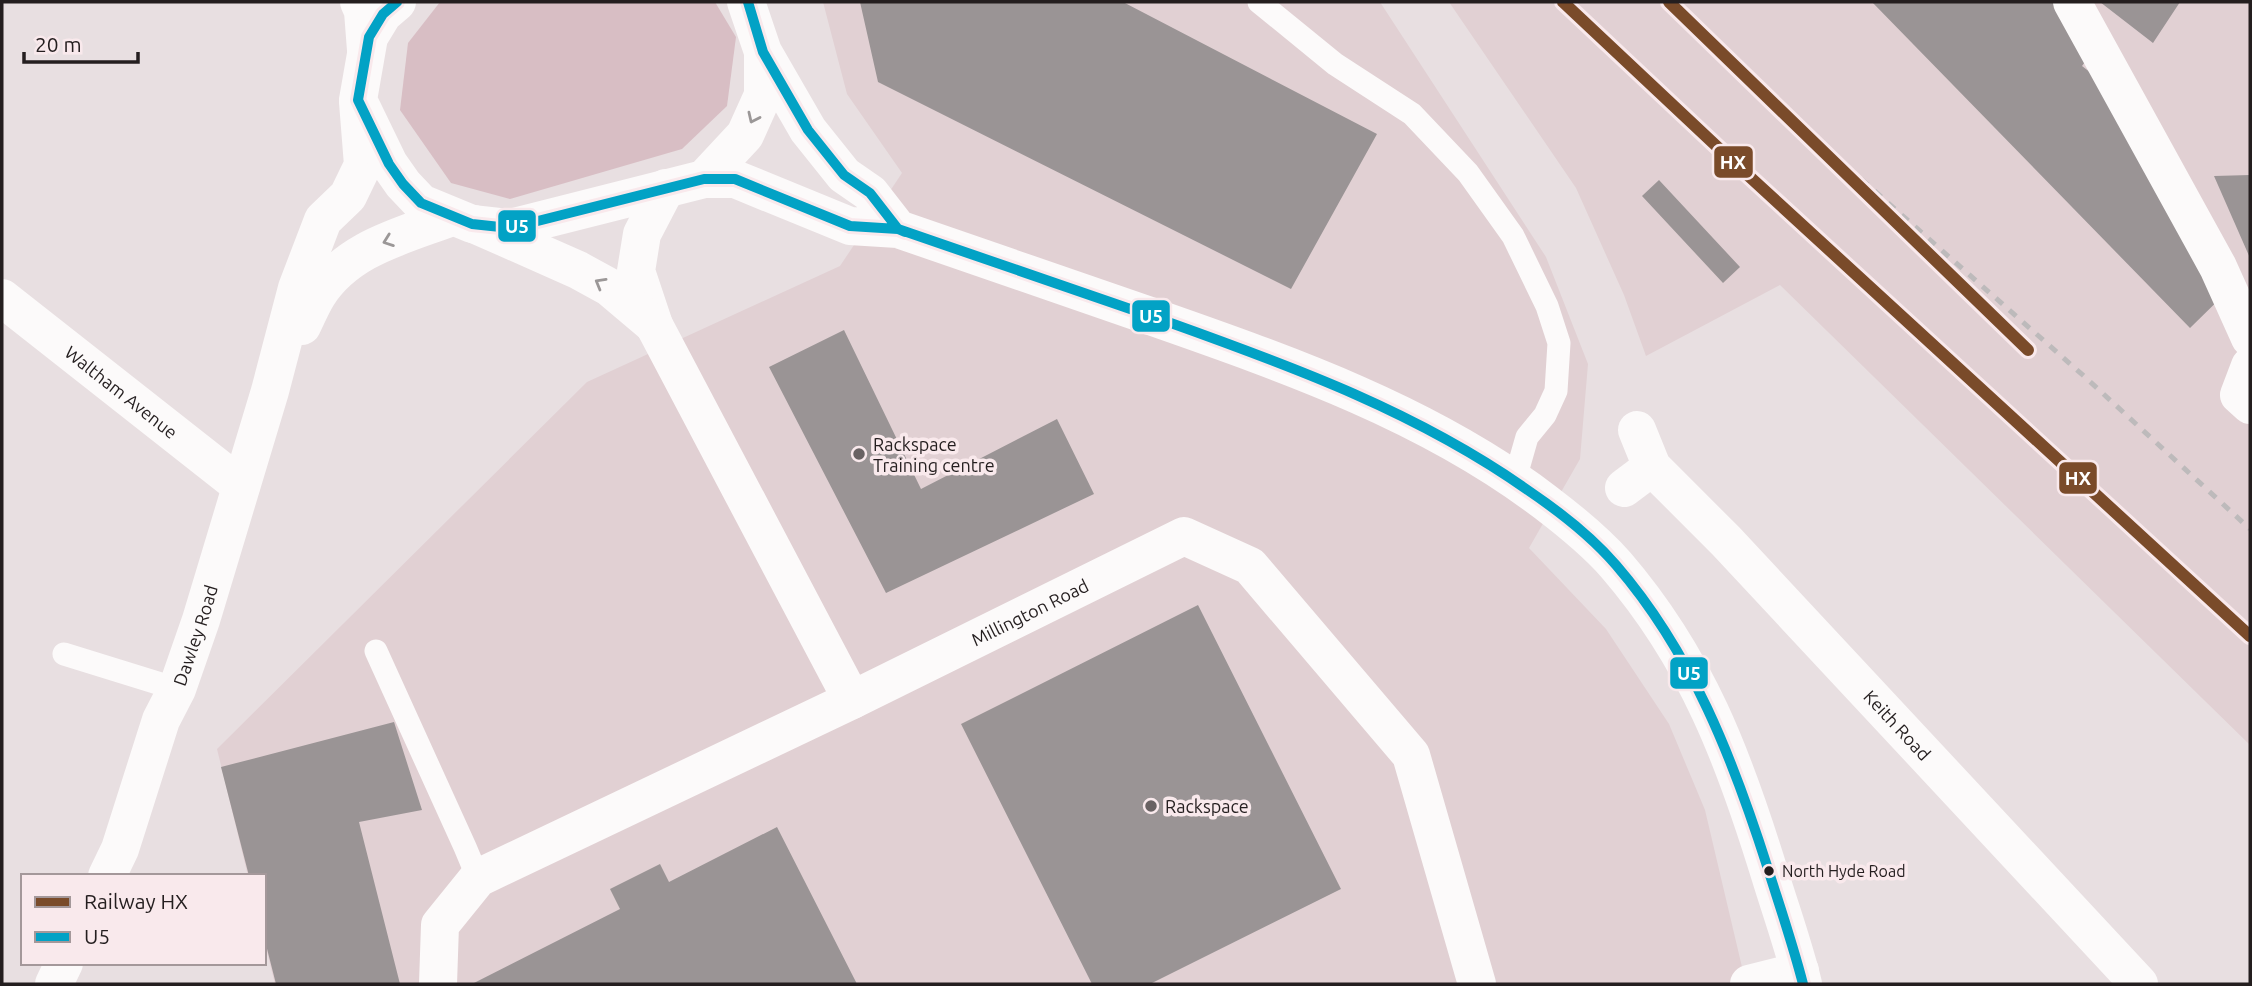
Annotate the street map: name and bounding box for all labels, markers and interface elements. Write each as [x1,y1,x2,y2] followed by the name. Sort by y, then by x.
[24,21,138,65] scale bar
[35,32,82,56] text: 20 m
[747,111,761,123] one-way arrow
[1713,145,1754,179] line badge: HX
[1720,151,1747,173] text: HX
[497,209,537,243] line badge: U5
[505,215,529,237] text: U5
[383,233,395,247] one-way arrow
[595,278,608,291] one-way arrow
[1131,299,1171,333] line badge: U5
[1139,305,1163,327] text: U5
[61,342,182,442] street label: Waltham Avenue
[873,434,995,475] place label: Rackspace Training centre
[851,446,867,462] marker: Rackspace Training centre
[2058,461,2098,495] line badge: HX
[2065,467,2092,489] text: HX
[968,575,1092,649] street label: Millington Road
[169,582,221,688] street label: Dawley Road
[1669,656,1709,690] line badge: U5
[1677,662,1701,684] text: U5
[1860,686,1935,764] street label: Keith Road
[1165,796,1249,816] place label: Rackspace
[1143,798,1159,814] marker: Rackspace
[1782,862,1906,880] place label: North Hyde Road
[1762,864,1776,878] marker: North Hyde Road
[21,874,266,965] legend
[84,889,188,913] text: Railway HX
[84,924,110,948] text: U5

